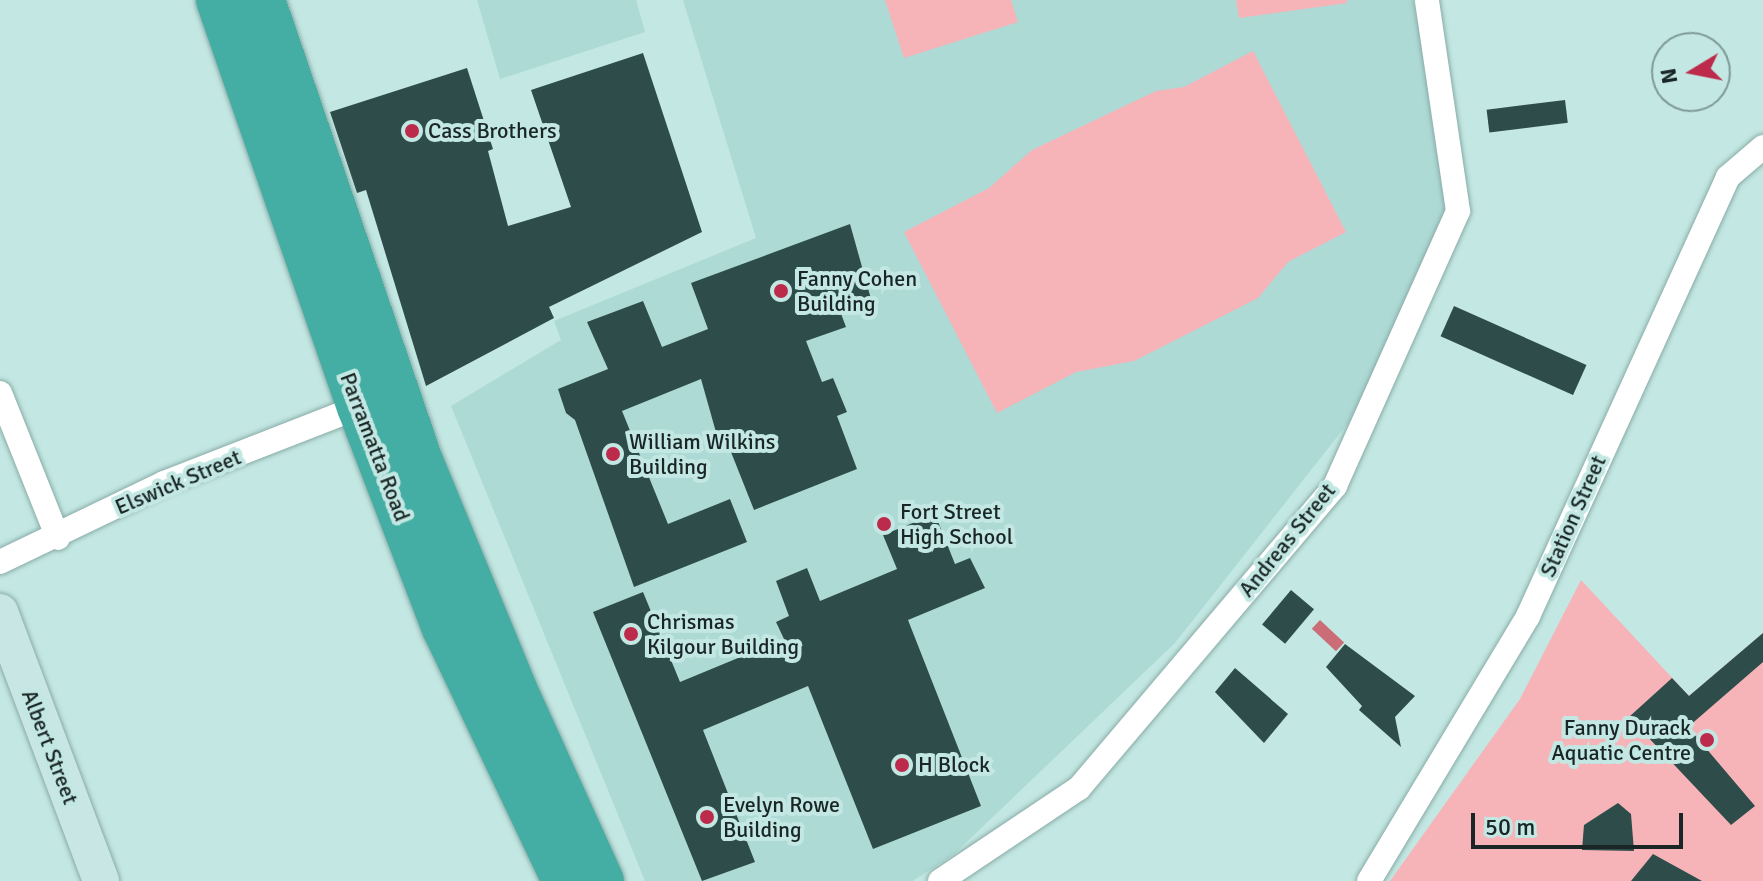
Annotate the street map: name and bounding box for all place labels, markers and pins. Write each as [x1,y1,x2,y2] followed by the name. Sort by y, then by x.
[428,118,557,144] place label: Cass Brothers
[403,122,421,140] marker: Cass Brothers
[797,265,917,316] place label: Fanny Cohen Building
[772,282,790,300] marker: Fanny Cohen Building
[629,428,775,480] place label: William Wilkins Building
[604,445,622,463] marker: William Wilkins Building
[900,498,1013,550] place label: Fort Street High School
[875,515,893,533] marker: Fort Street High School
[647,608,799,660] place label: Chrismas Kilgour Building
[622,625,640,643] marker: Chrismas Kilgour Building
[1552,714,1691,766] place label: Fanny Durack Aquatic Centre
[1698,731,1716,749] marker: Fanny Durack Aquatic Centre
[918,752,990,778] place label: H Block
[893,756,911,774] marker: H Block
[723,791,840,842] place label: Evelyn Rowe Building
[698,808,716,826] marker: Evelyn Rowe Building

